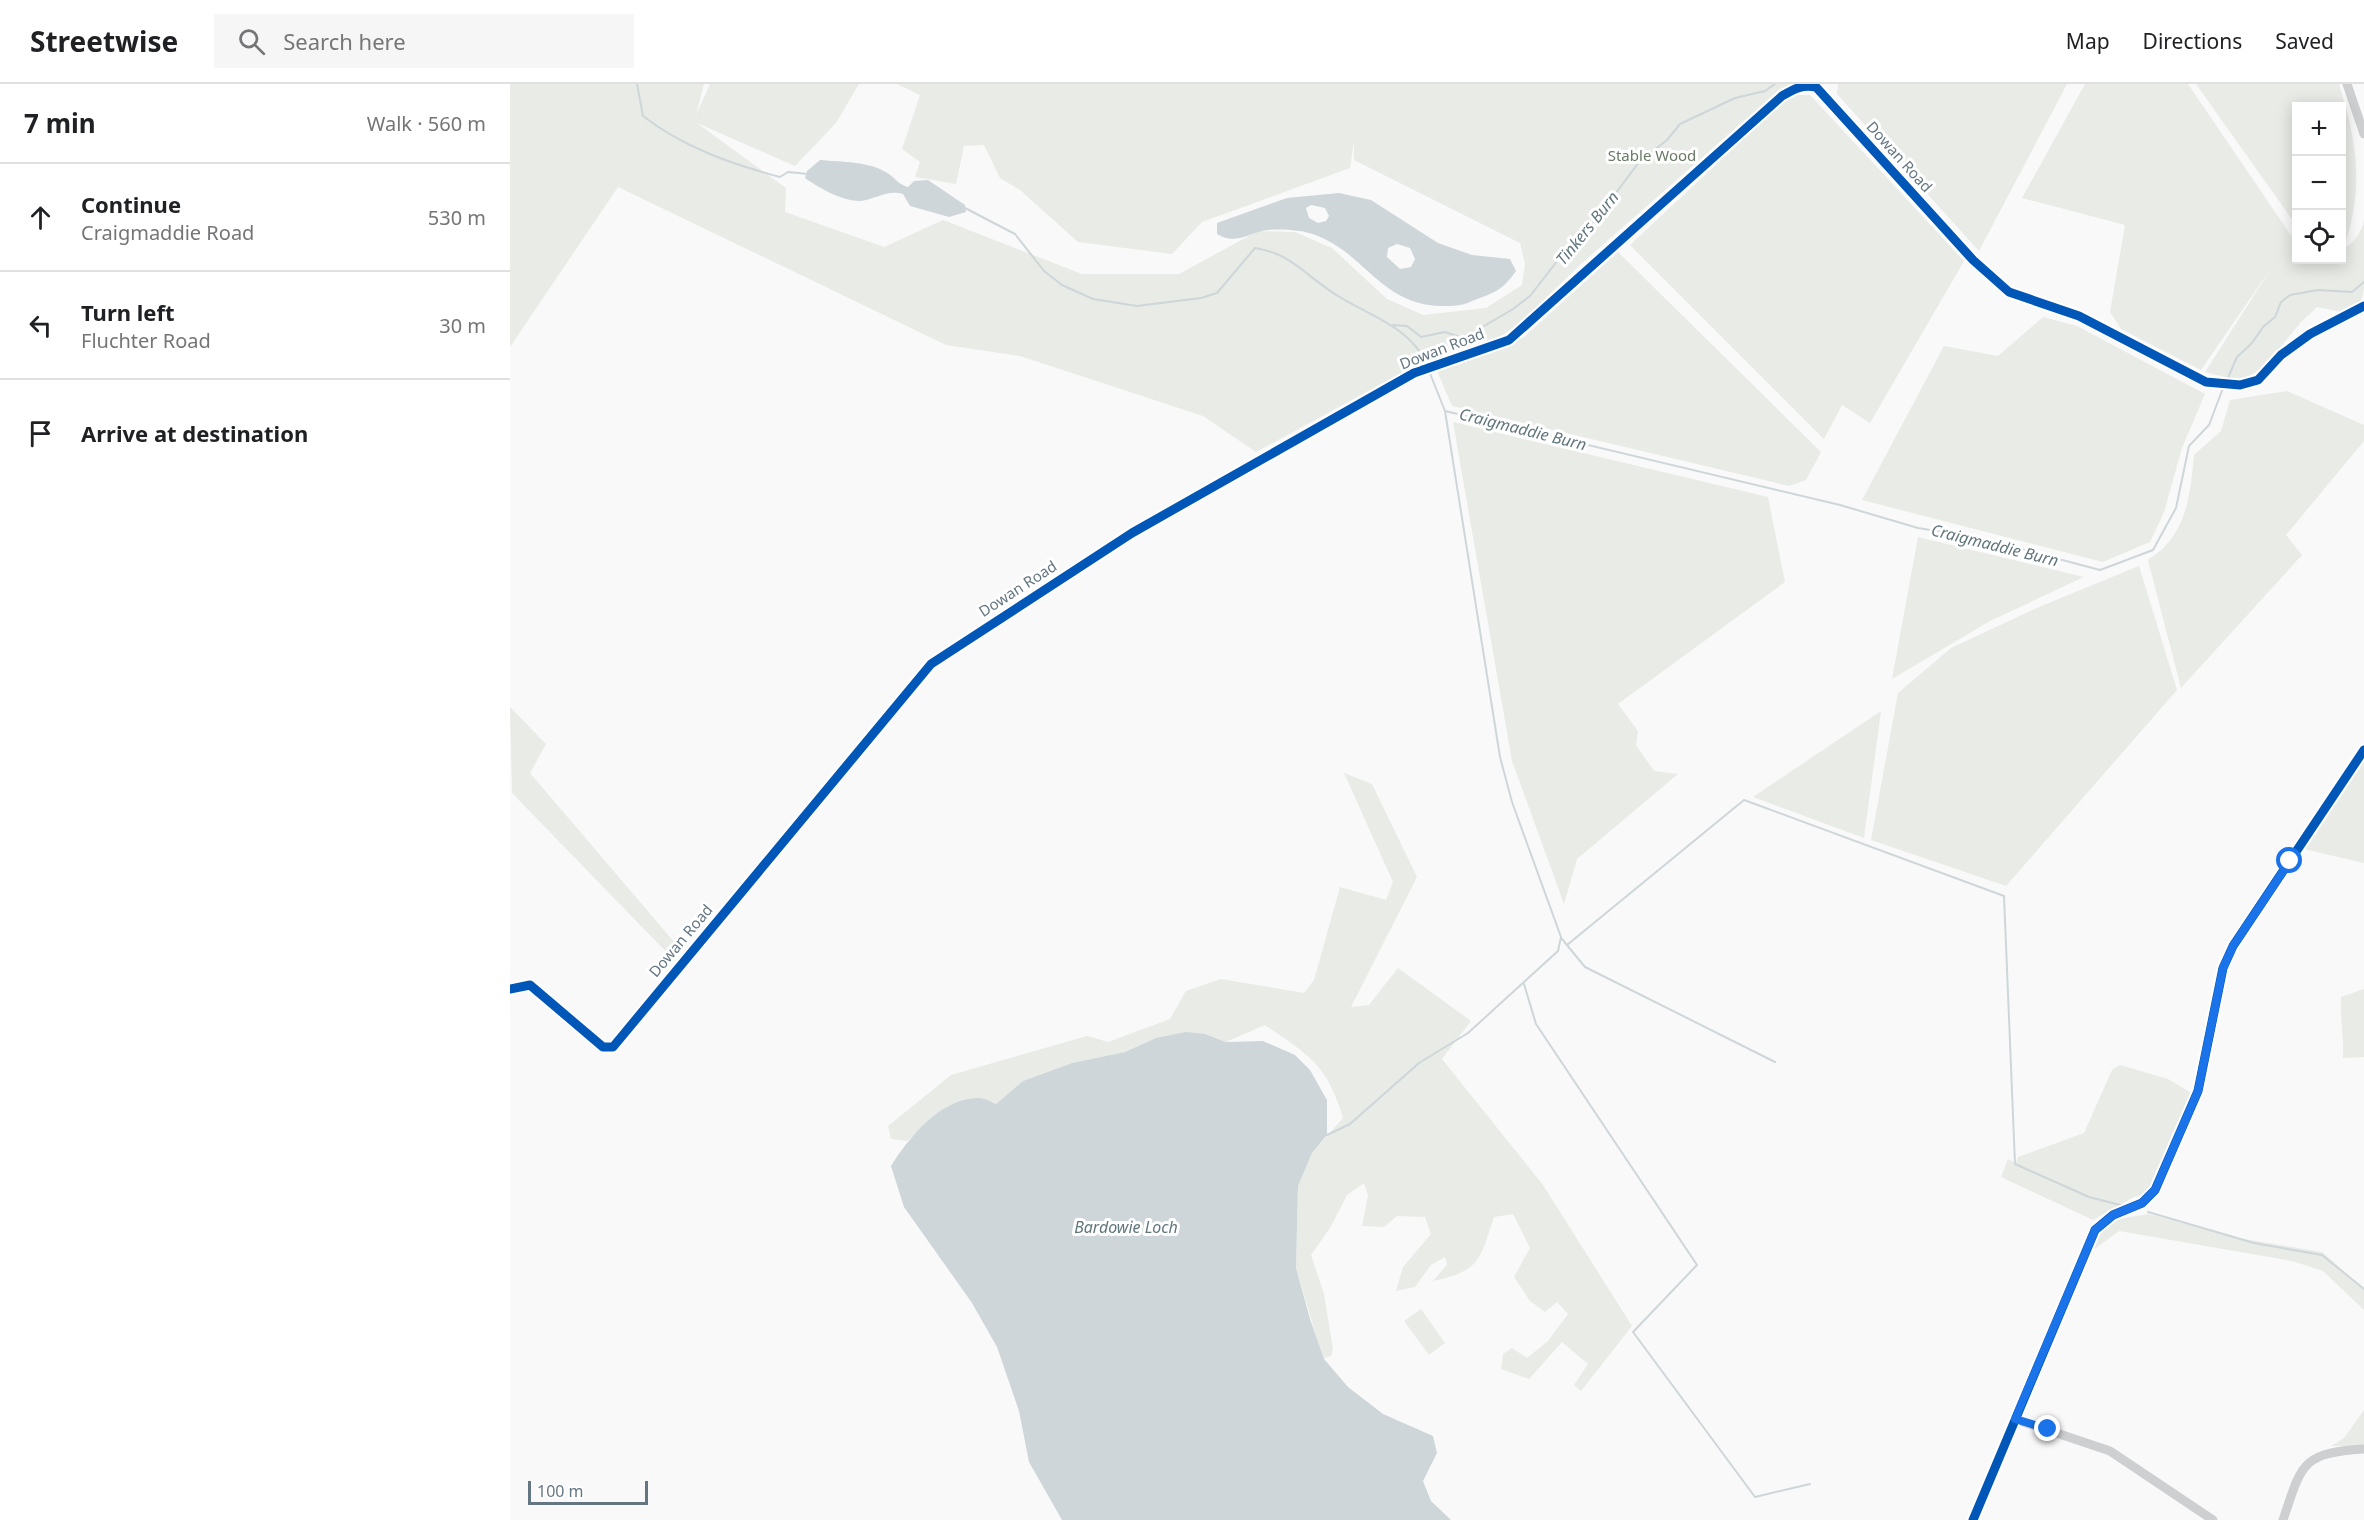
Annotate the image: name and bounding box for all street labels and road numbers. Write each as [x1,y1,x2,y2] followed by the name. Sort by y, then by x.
[1862,117,1937,196] street label: Dowan Road
[1396,323,1487,373] street label: Dowan Road
[975,555,1060,621] street label: Dowan Road
[644,900,717,981] street label: Dowan Road

